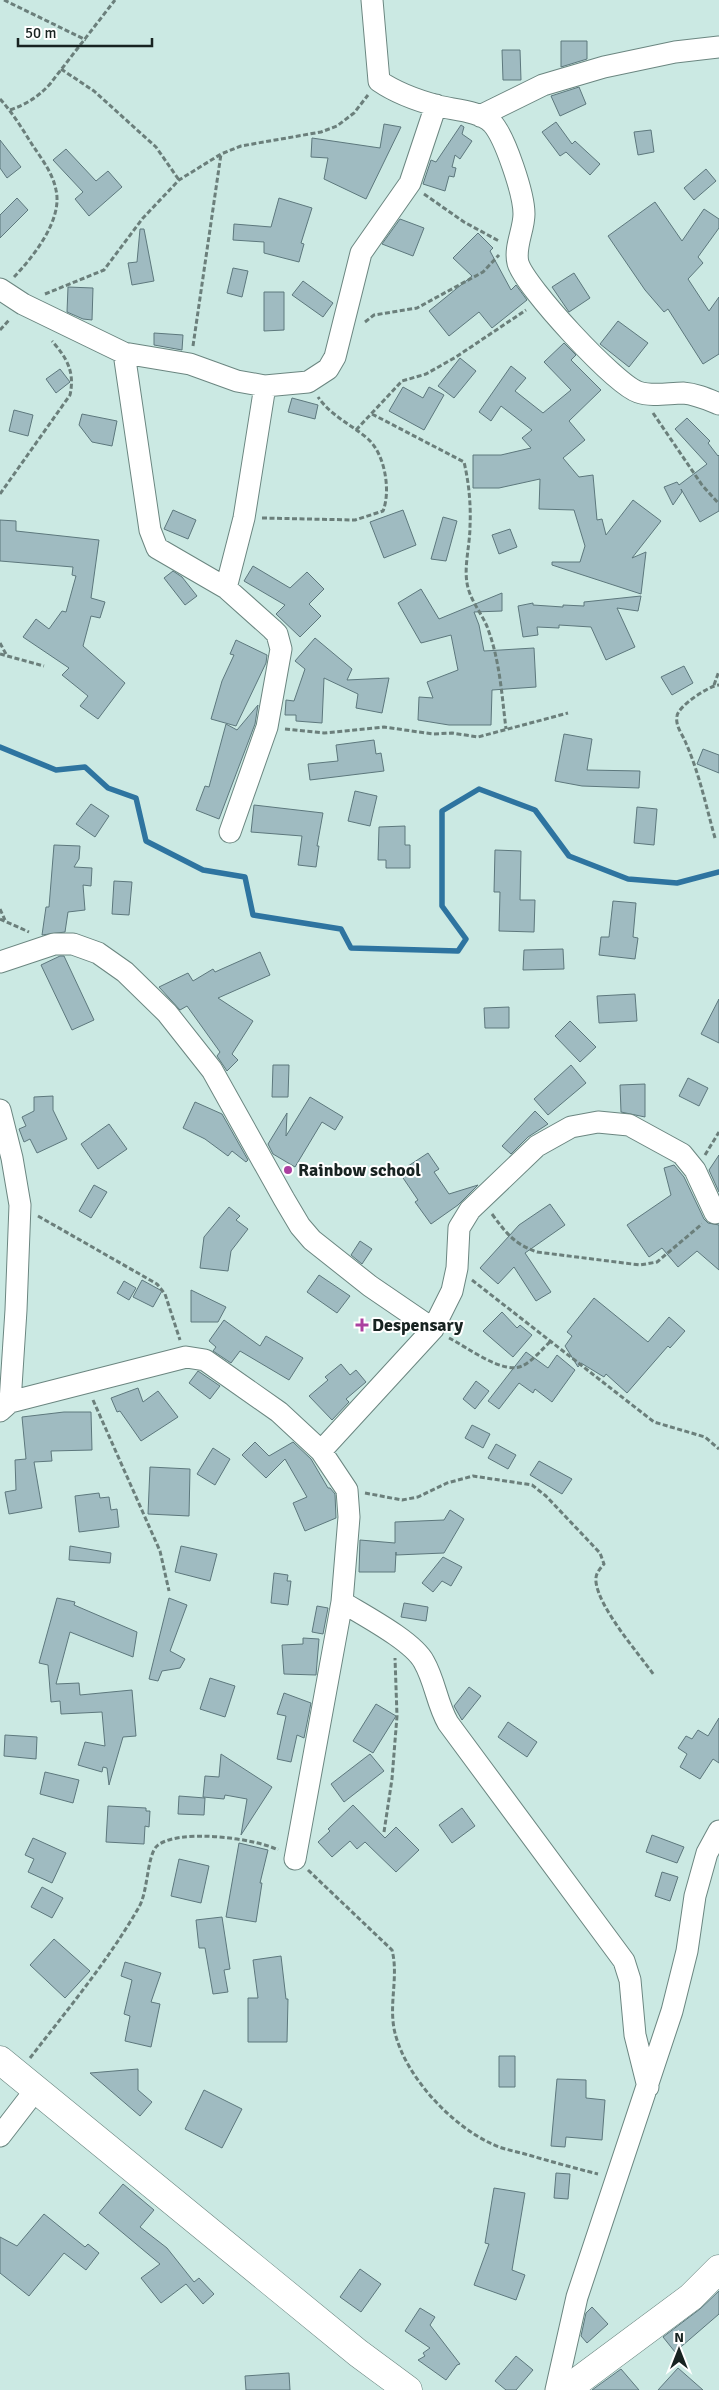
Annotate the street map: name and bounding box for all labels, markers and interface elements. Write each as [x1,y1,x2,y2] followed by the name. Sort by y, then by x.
[18,15,151,47] scale bar
[25,24,56,42] text: 50 m
[298,1159,421,1181] place label: Rainbow school
[282,1164,294,1176] marker: Rainbow school
[372,1314,463,1336] place label: Despensary
[356,1319,368,1331] marker: Despensary
[654,2325,704,2375] north arrow
[674,2329,684,2346] text: N

